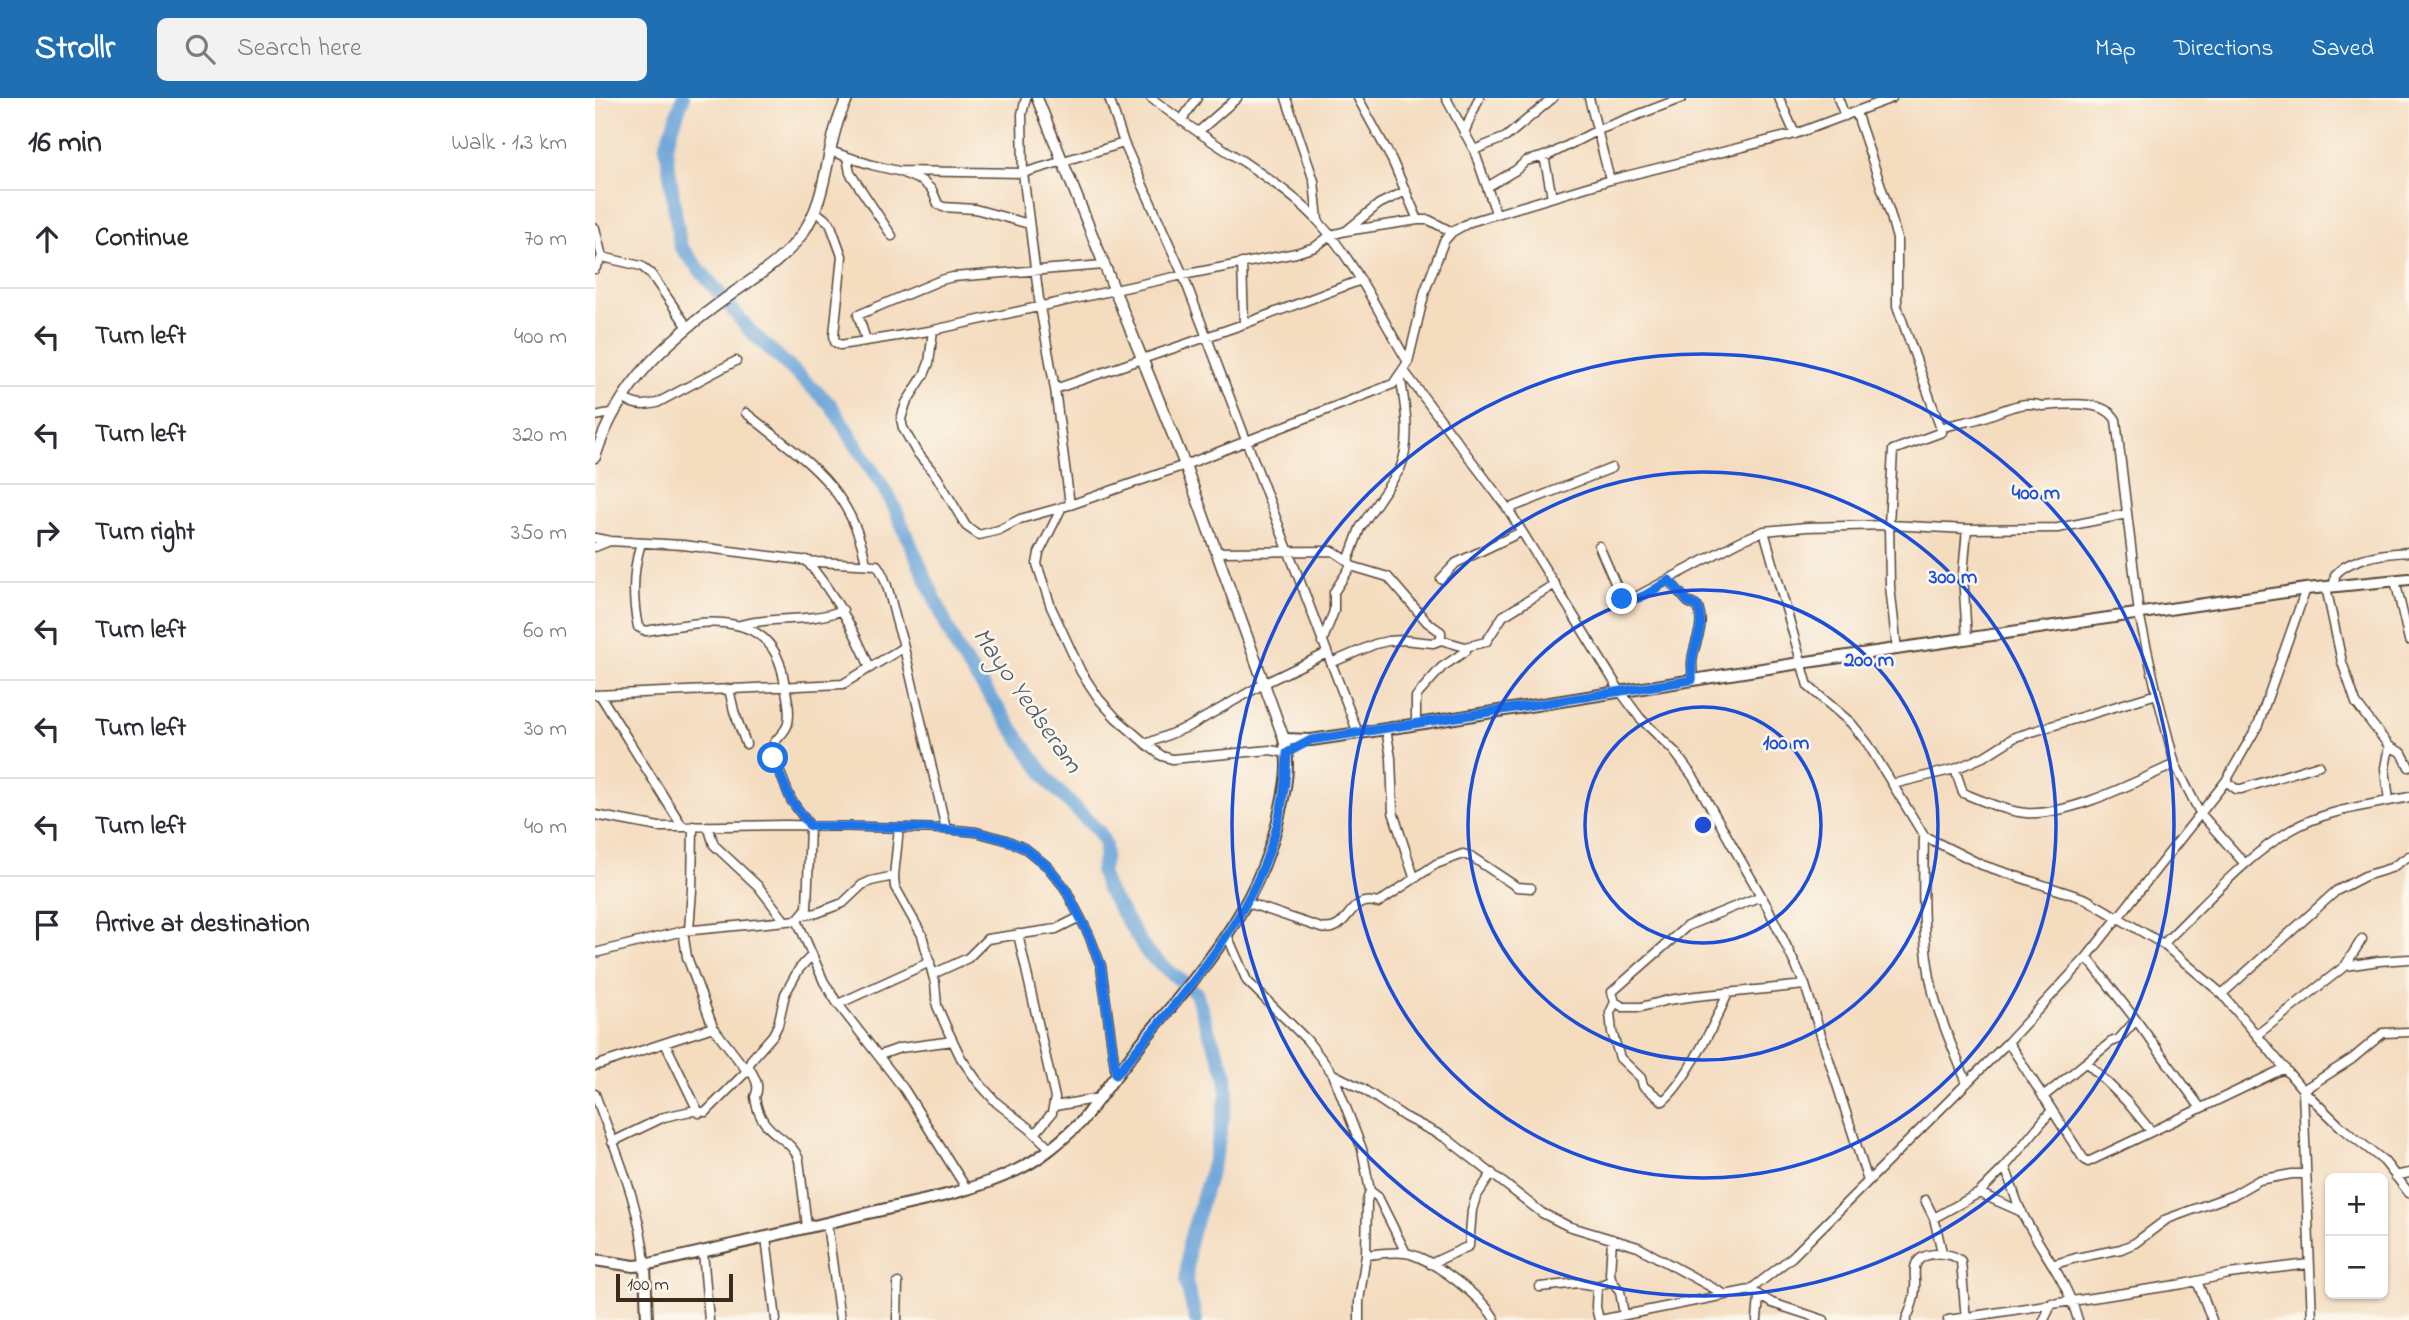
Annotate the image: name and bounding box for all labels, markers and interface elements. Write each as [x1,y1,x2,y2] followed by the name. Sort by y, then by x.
[157,18,647,81] search box
[35,25,115,73] text: Strollr
[181,30,219,68] icon: search
[237,30,362,68] text: Search here
[2095,32,2136,67] text: Map
[2174,32,2273,67] text: Directions
[2311,32,2374,67] text: Saved
[28,122,102,166] text: 16 min
[451,127,567,160] text: Walk · 1.3 km
[28,220,66,258] icon: ahead
[95,220,188,258] text: Continue
[524,223,567,256] text: 70 m
[28,318,66,356] icon: left
[95,318,186,356] text: Turn left
[514,321,567,354] text: 400 m
[28,416,66,454] icon: left
[95,416,186,454] text: Turn left
[513,419,567,452] text: 320 m
[2012,479,2060,509] text: 400 m
[28,514,66,552] icon: right
[95,514,195,552] text: Turn right
[511,517,567,550] text: 350 m
[1928,563,1977,593] text: 300 m
[1606,583,1637,614] route end
[28,612,66,650] icon: left
[95,612,186,650] text: Turn left
[523,615,567,648] text: 60 m
[962,620,1091,782] water label: Mayo Yedseram
[1843,646,1894,676] text: 200 m
[28,710,66,748] icon: left
[95,710,186,748] text: Turn left
[524,713,567,746] text: 30 m
[1763,729,1809,759] text: 100 m
[757,742,788,773] route start
[28,808,66,846] icon: left
[95,808,186,846] text: Turn left
[524,811,567,844] text: 40 m
[1691,813,1715,837] centre of rings
[28,906,66,944] icon: arrive
[95,906,310,944] text: Arrive at destination
[2325,1173,2388,1299] map controls
[2325,1173,2388,1236] button: +
[2325,1236,2388,1299] button: −
[616,1271,733,1303] scale bar
[627,1272,669,1299] text: 100 m

